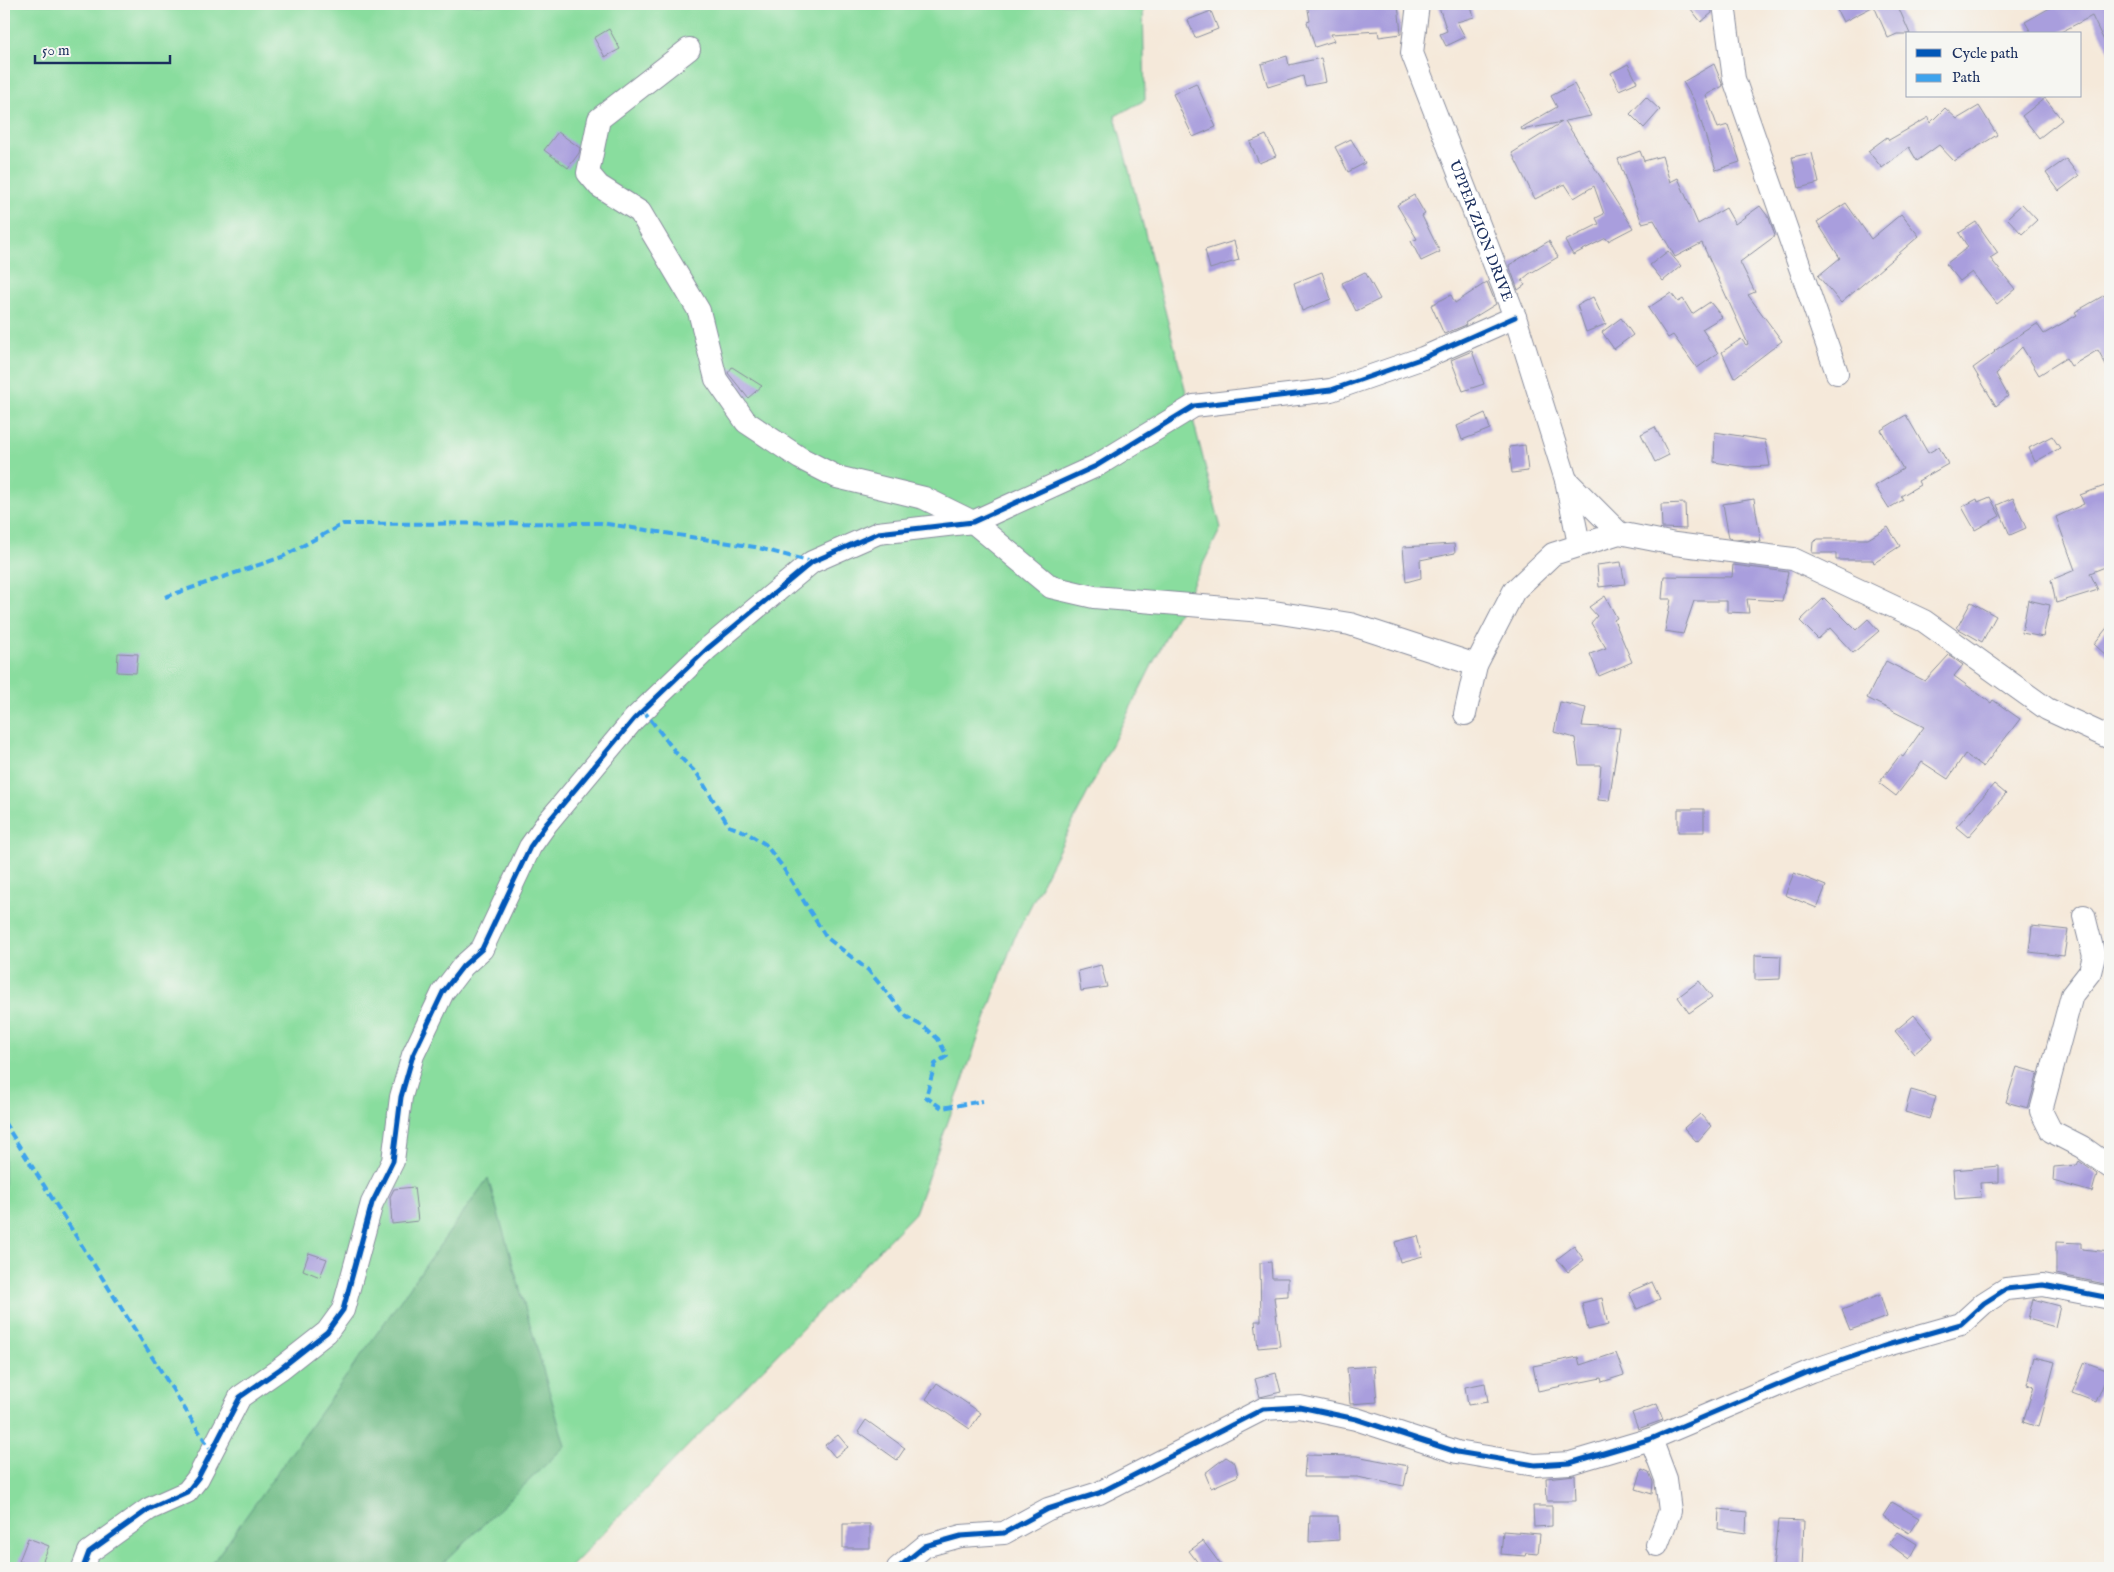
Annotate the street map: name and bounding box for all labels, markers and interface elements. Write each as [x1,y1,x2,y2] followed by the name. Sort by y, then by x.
[35,32,170,64] scale bar
[1906,32,2082,98] legend
[42,41,70,60] text: 50 m
[1952,44,2018,63] text: Cycle path
[1952,68,1980,87] text: Path
[1445,157,1517,304] street label: UPPER ZION DRIVE

